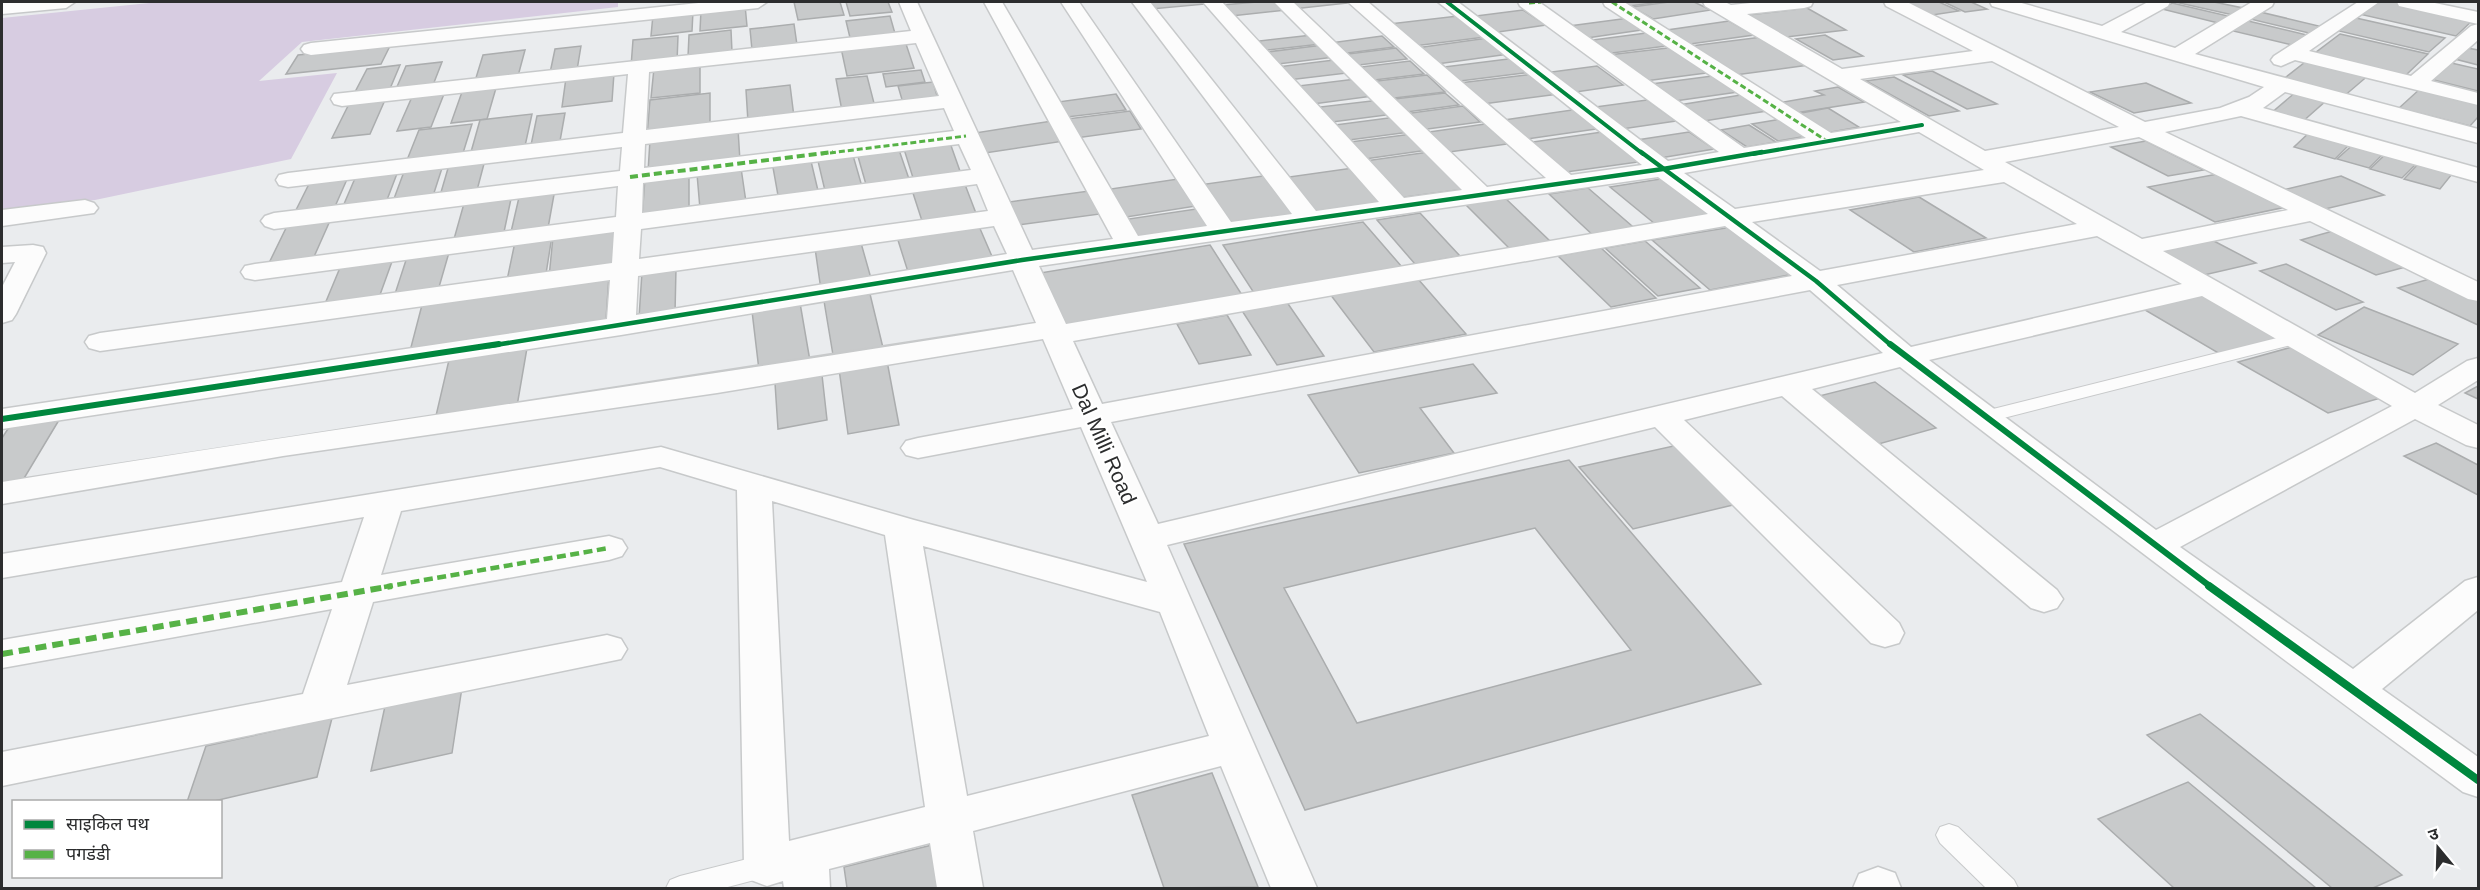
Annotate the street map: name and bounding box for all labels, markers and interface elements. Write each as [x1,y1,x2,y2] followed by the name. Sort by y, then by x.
[1068,380,1141,508] street label: Dal Milli Road
[12,800,222,878] legend
[66,814,150,834] text: साइकिल पथ
[2408,818,2468,878] north arrow
[2426,825,2441,844] text: उ
[66,844,111,864] text: पगडंडी

